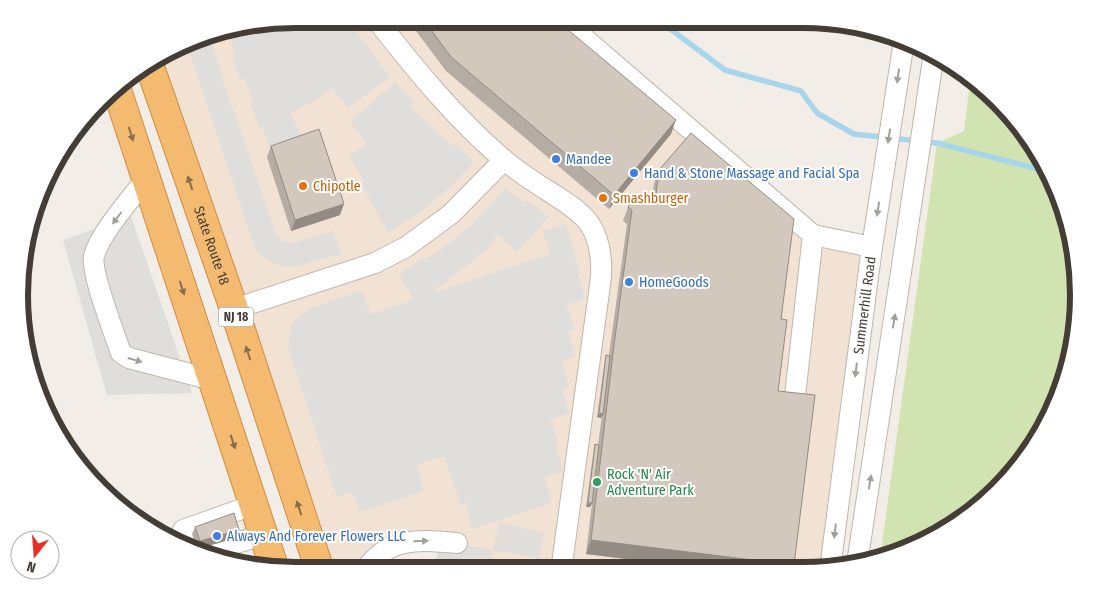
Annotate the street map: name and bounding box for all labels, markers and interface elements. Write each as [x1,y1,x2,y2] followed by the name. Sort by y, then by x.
[894,69,902,85] one-way arrow
[128,126,136,141] one-way arrow
[885,129,893,145] one-way arrow
[566,151,612,168] place label: Mandee
[550,153,562,165] marker: Mandee
[644,165,860,182] place label: Hand & Stone Massage and Facial Spa
[628,167,640,179] marker: Hand & Stone Massage and Facial Spa
[186,175,194,190] one-way arrow
[313,178,361,195] place label: Chipotle
[297,180,309,192] marker: Chipotle
[613,190,689,207] place label: Smashburger
[597,192,609,204] marker: Smashburger
[874,201,882,217] one-way arrow
[190,204,233,287] street label: State Route 18
[112,211,122,225] one-way arrow
[850,255,880,355] street label: Summerhill Road
[639,274,709,291] place label: HomeGoods
[623,276,635,288] marker: HomeGoods
[178,281,186,296] one-way arrow
[218,308,254,326] road number: NJ 18
[890,313,898,329] one-way arrow
[244,346,252,361] one-way arrow
[128,356,143,364] one-way arrow
[852,362,860,378] one-way arrow
[230,435,237,450] one-way arrow
[607,466,694,499] place label: Rock 'N' Air Adventure Park
[866,473,874,489] one-way arrow
[591,476,603,488] marker: Rock 'N' Air Adventure Park
[295,500,302,515] one-way arrow
[831,523,839,539] one-way arrow
[227,528,406,545] place label: Always And Forever Flowers LLC
[10,530,60,580] north arrow
[211,530,223,542] marker: Always And Forever Flowers LLC
[413,537,429,545] one-way arrow
[25,558,38,576] text: N

